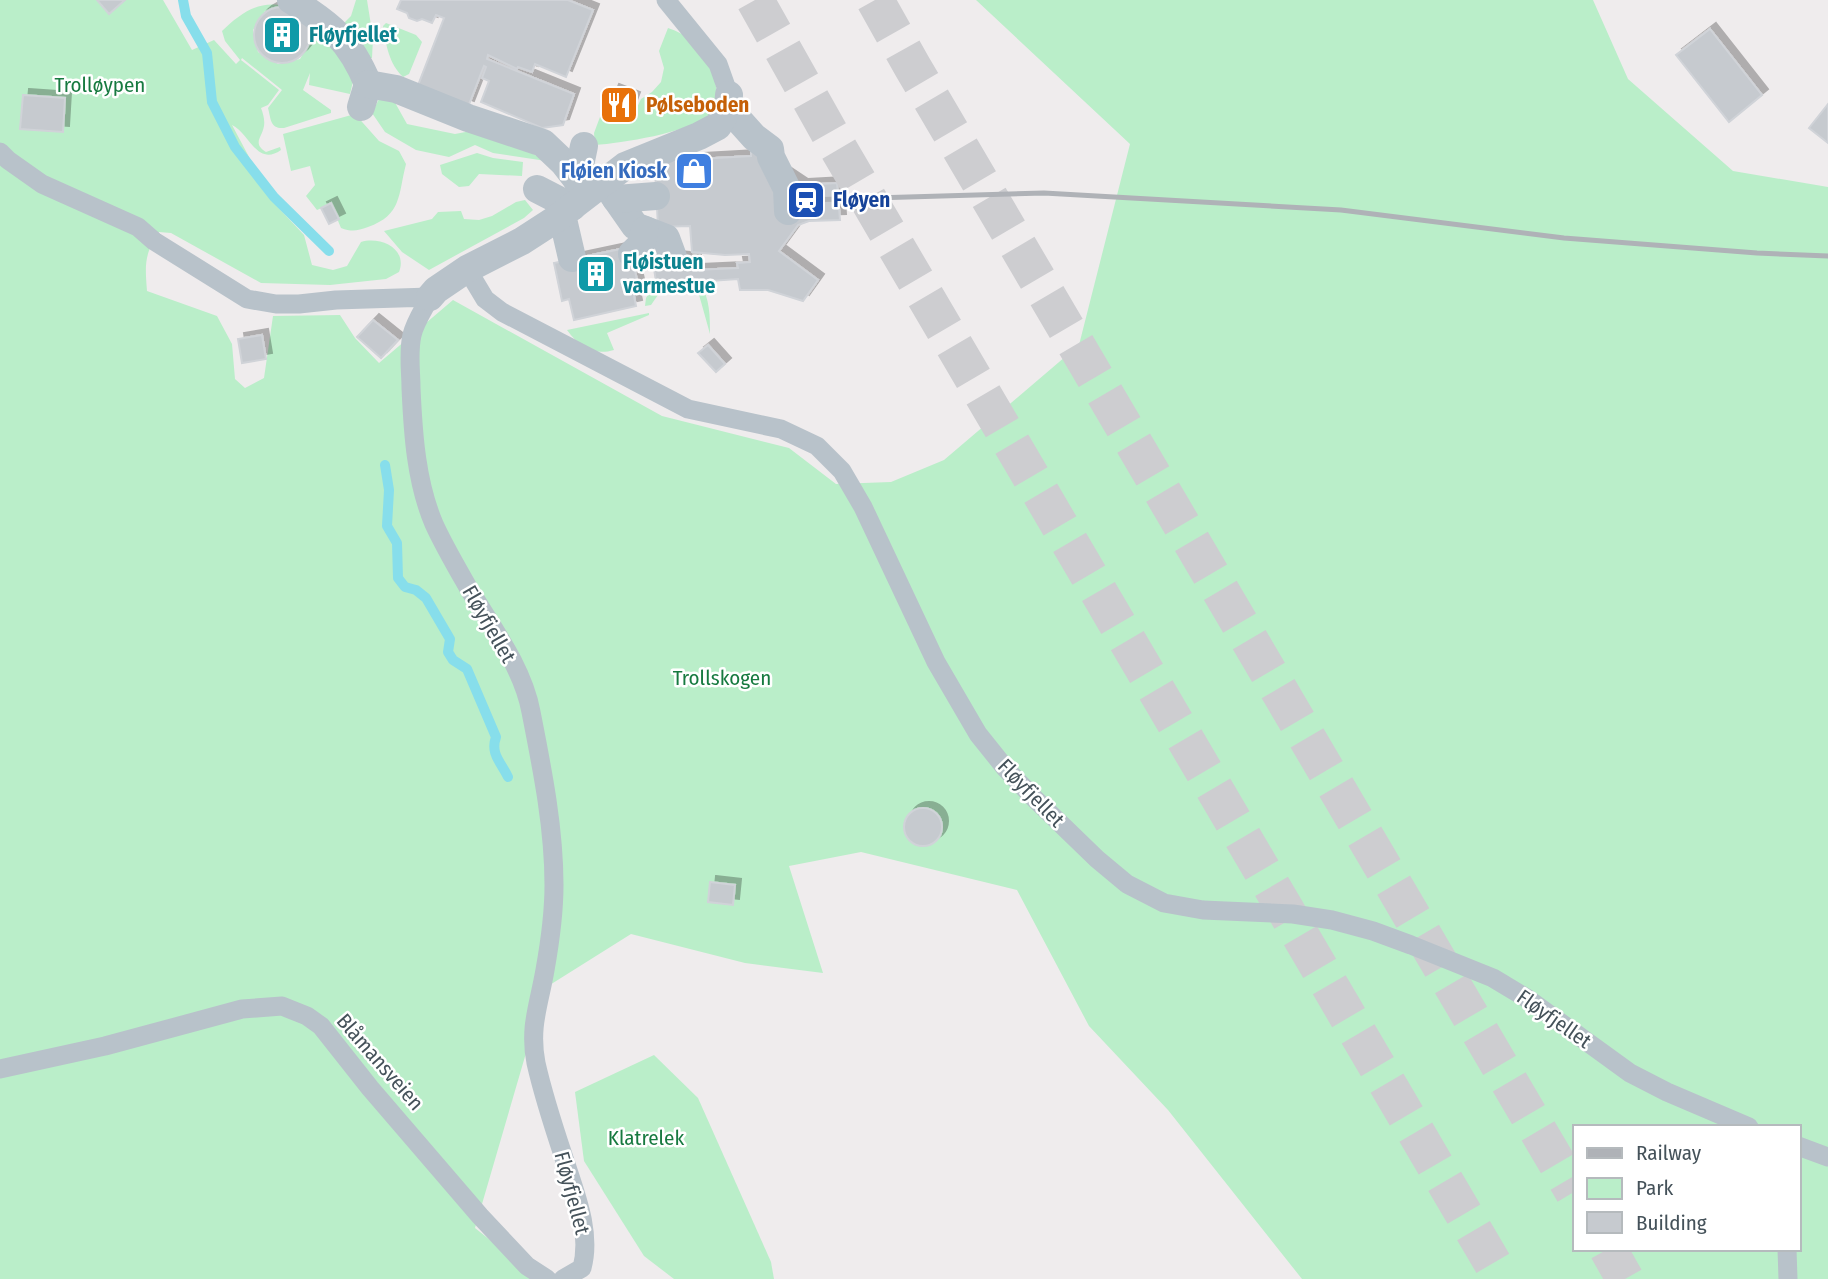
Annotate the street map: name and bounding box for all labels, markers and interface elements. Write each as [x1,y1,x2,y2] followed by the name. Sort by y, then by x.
[261,14,303,56] building icon: Fløyfjellet
[309,22,398,48] place label: Fløyfjellet
[55,72,145,98] park label: Trolløypen
[598,84,640,126] restaurant icon: Pølseboden
[646,92,749,118] place label: Pølseboden
[673,150,715,192] shop icon: Fløien Kiosk
[561,158,667,184] place label: Fløien Kiosk
[785,179,827,221] station icon: Fløyen
[833,187,890,213] place label: Fløyen
[622,249,716,299] place label: Fløistuen varmestue
[575,253,617,295] building icon: Fløistuen varmestue
[456,581,522,667] street label: Fløyfjellet
[673,665,771,691] park label: Trollskogen
[992,753,1070,833] street label: Fløyfjellet
[1512,984,1596,1054] street label: Fløyfjellet
[331,1008,429,1116] street label: Blåmansveien
[608,1125,684,1151] park label: Klatrelek
[1573,1125,1800,1251] legend
[1636,1140,1702,1166] text: Railway
[548,1149,596,1238] street label: Fløyfjellet
[1636,1175,1674,1201] text: Park
[1636,1210,1707,1236] text: Building

